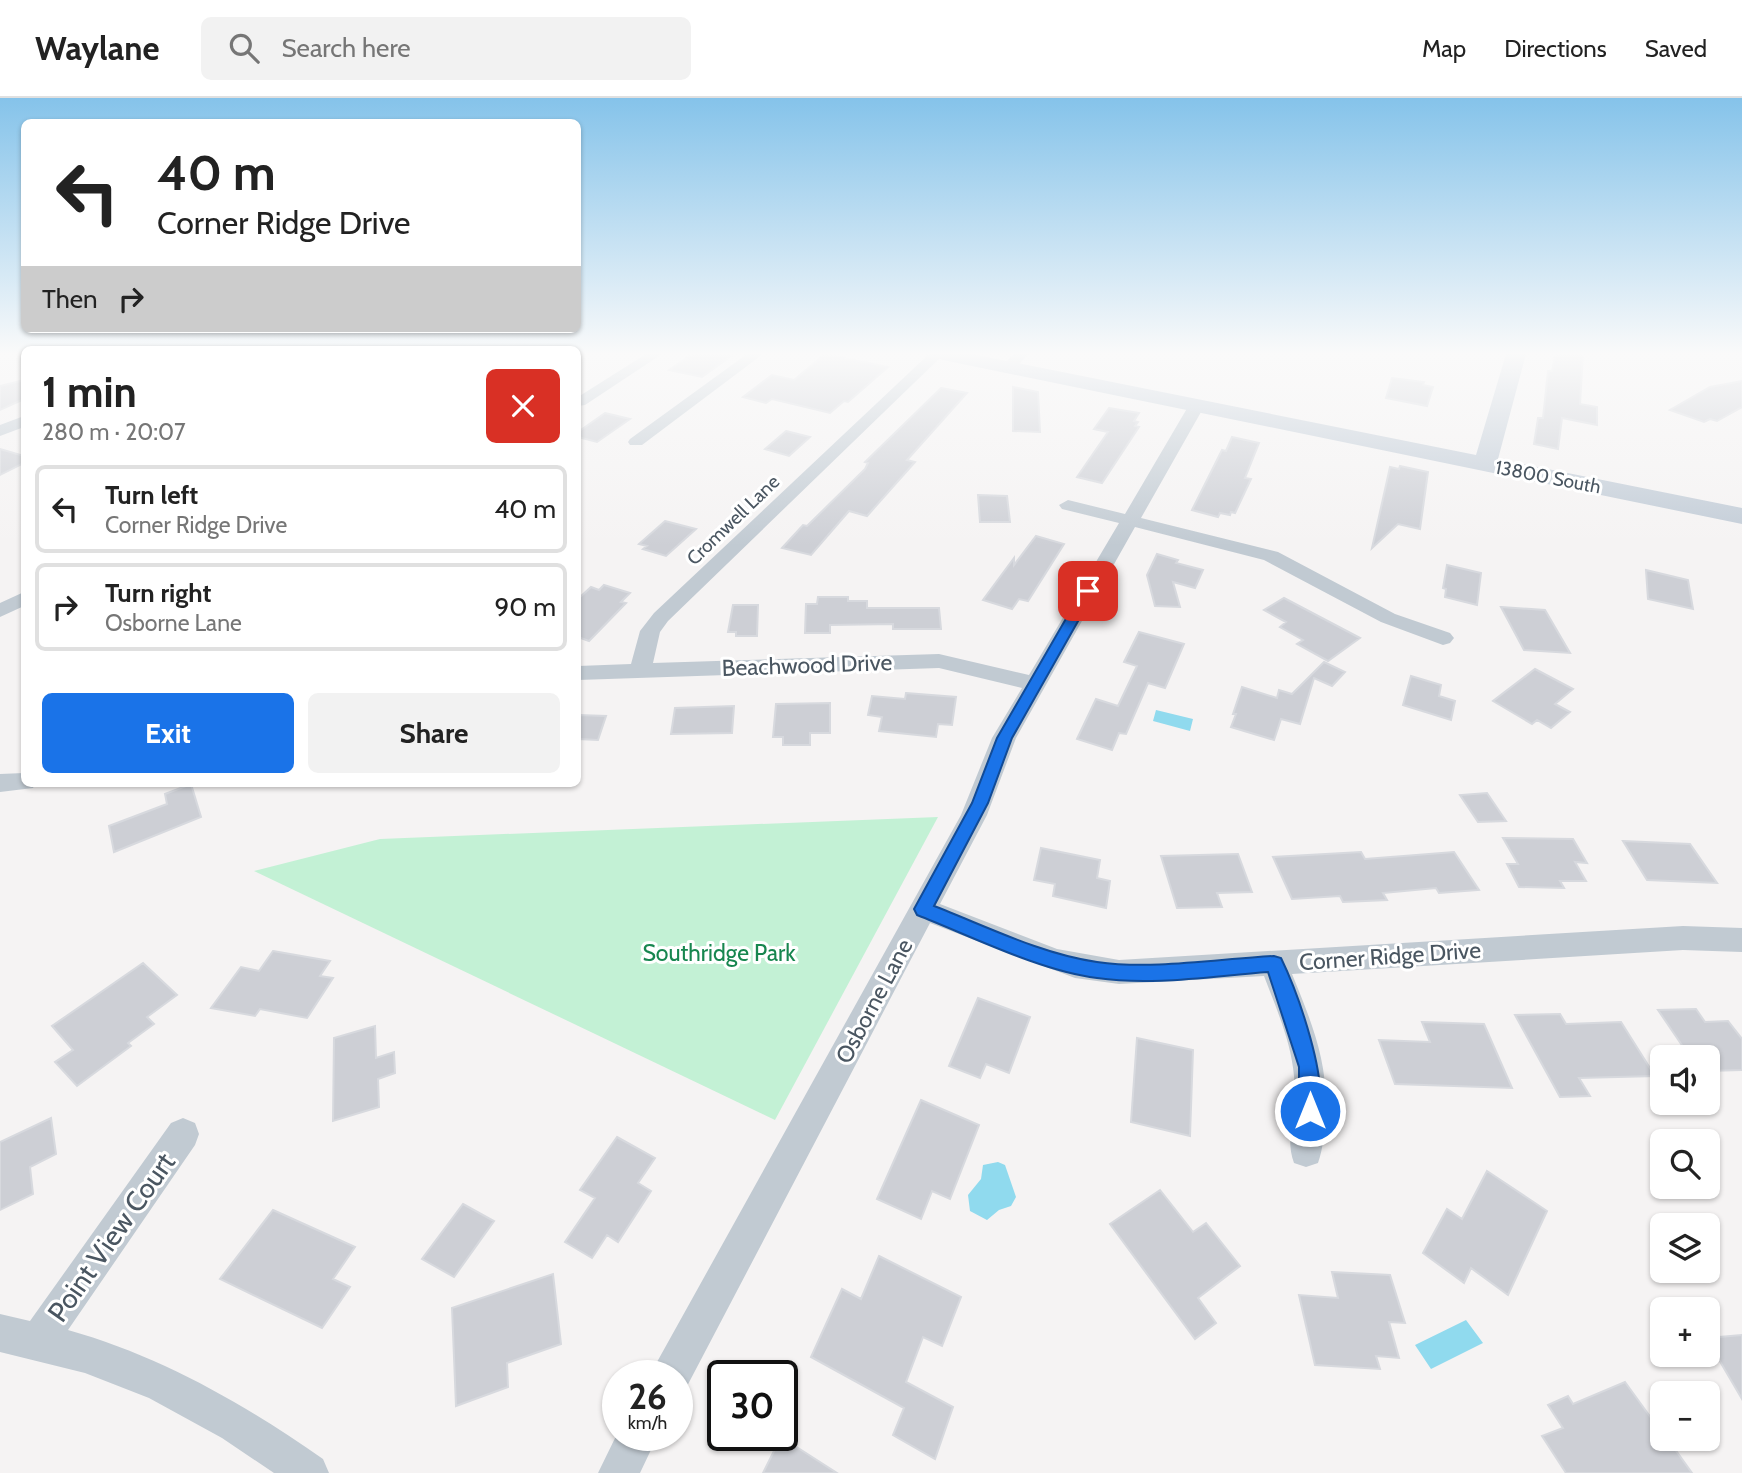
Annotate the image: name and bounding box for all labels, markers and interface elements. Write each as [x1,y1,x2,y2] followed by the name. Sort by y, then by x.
[201,17,691,80] search box
[35,28,159,68] text: Waylane
[225,29,263,67] icon: search
[281,32,411,64] text: Search here
[1422,34,1466,63] text: Map
[1504,34,1607,63] text: Directions
[1645,34,1707,63] text: Saved
[157,143,276,202] text: 40 m
[42,147,133,238] icon: left
[157,203,410,242] text: Corner Ridge Drive
[112,280,150,318] icon: right
[42,283,98,315] text: Then
[42,366,137,418] text: 1 min
[486,369,560,443] button: close
[42,418,185,446] text: 280 m · 20:07
[1493,456,1603,498] street label: 13800 South
[682,470,784,570] street label: Cromwell Lane
[105,479,198,511] text: Turn left
[46,490,84,528] icon: left
[494,493,556,525] text: 40 m
[105,511,287,539] text: Corner Ridge Drive
[1058,561,1118,621] pin
[1069,572,1107,610] icon: arrive
[105,577,211,609] text: Turn right
[46,588,84,626] icon: right
[494,591,556,623] text: 90 m
[105,609,242,637] text: Osborne Lane
[721,648,893,682] street label: Beachwood Drive
[42,693,294,773] button: Exit
[308,693,560,773] button: Share
[830,934,919,1068] street label: Osborne Lane
[1298,936,1482,976] street label: Corner Ridge Drive
[642,939,796,967] park label: Southridge Park
[1650,1045,1720,1451] map controls
[1650,1045,1720,1115] button: sound
[1273,1074,1347,1148] position arrow
[1650,1129,1720,1199] button: search
[40,1146,182,1328] street label: Point View Court
[1650,1213,1720,1283] button: layers
[1650,1297,1720,1367] button: +
[707,1360,798,1451] speed limit sign: 30
[628,1375,667,1418] text: 26
[1650,1381,1720,1451] button: −
[628,1412,667,1434] text: km/h

